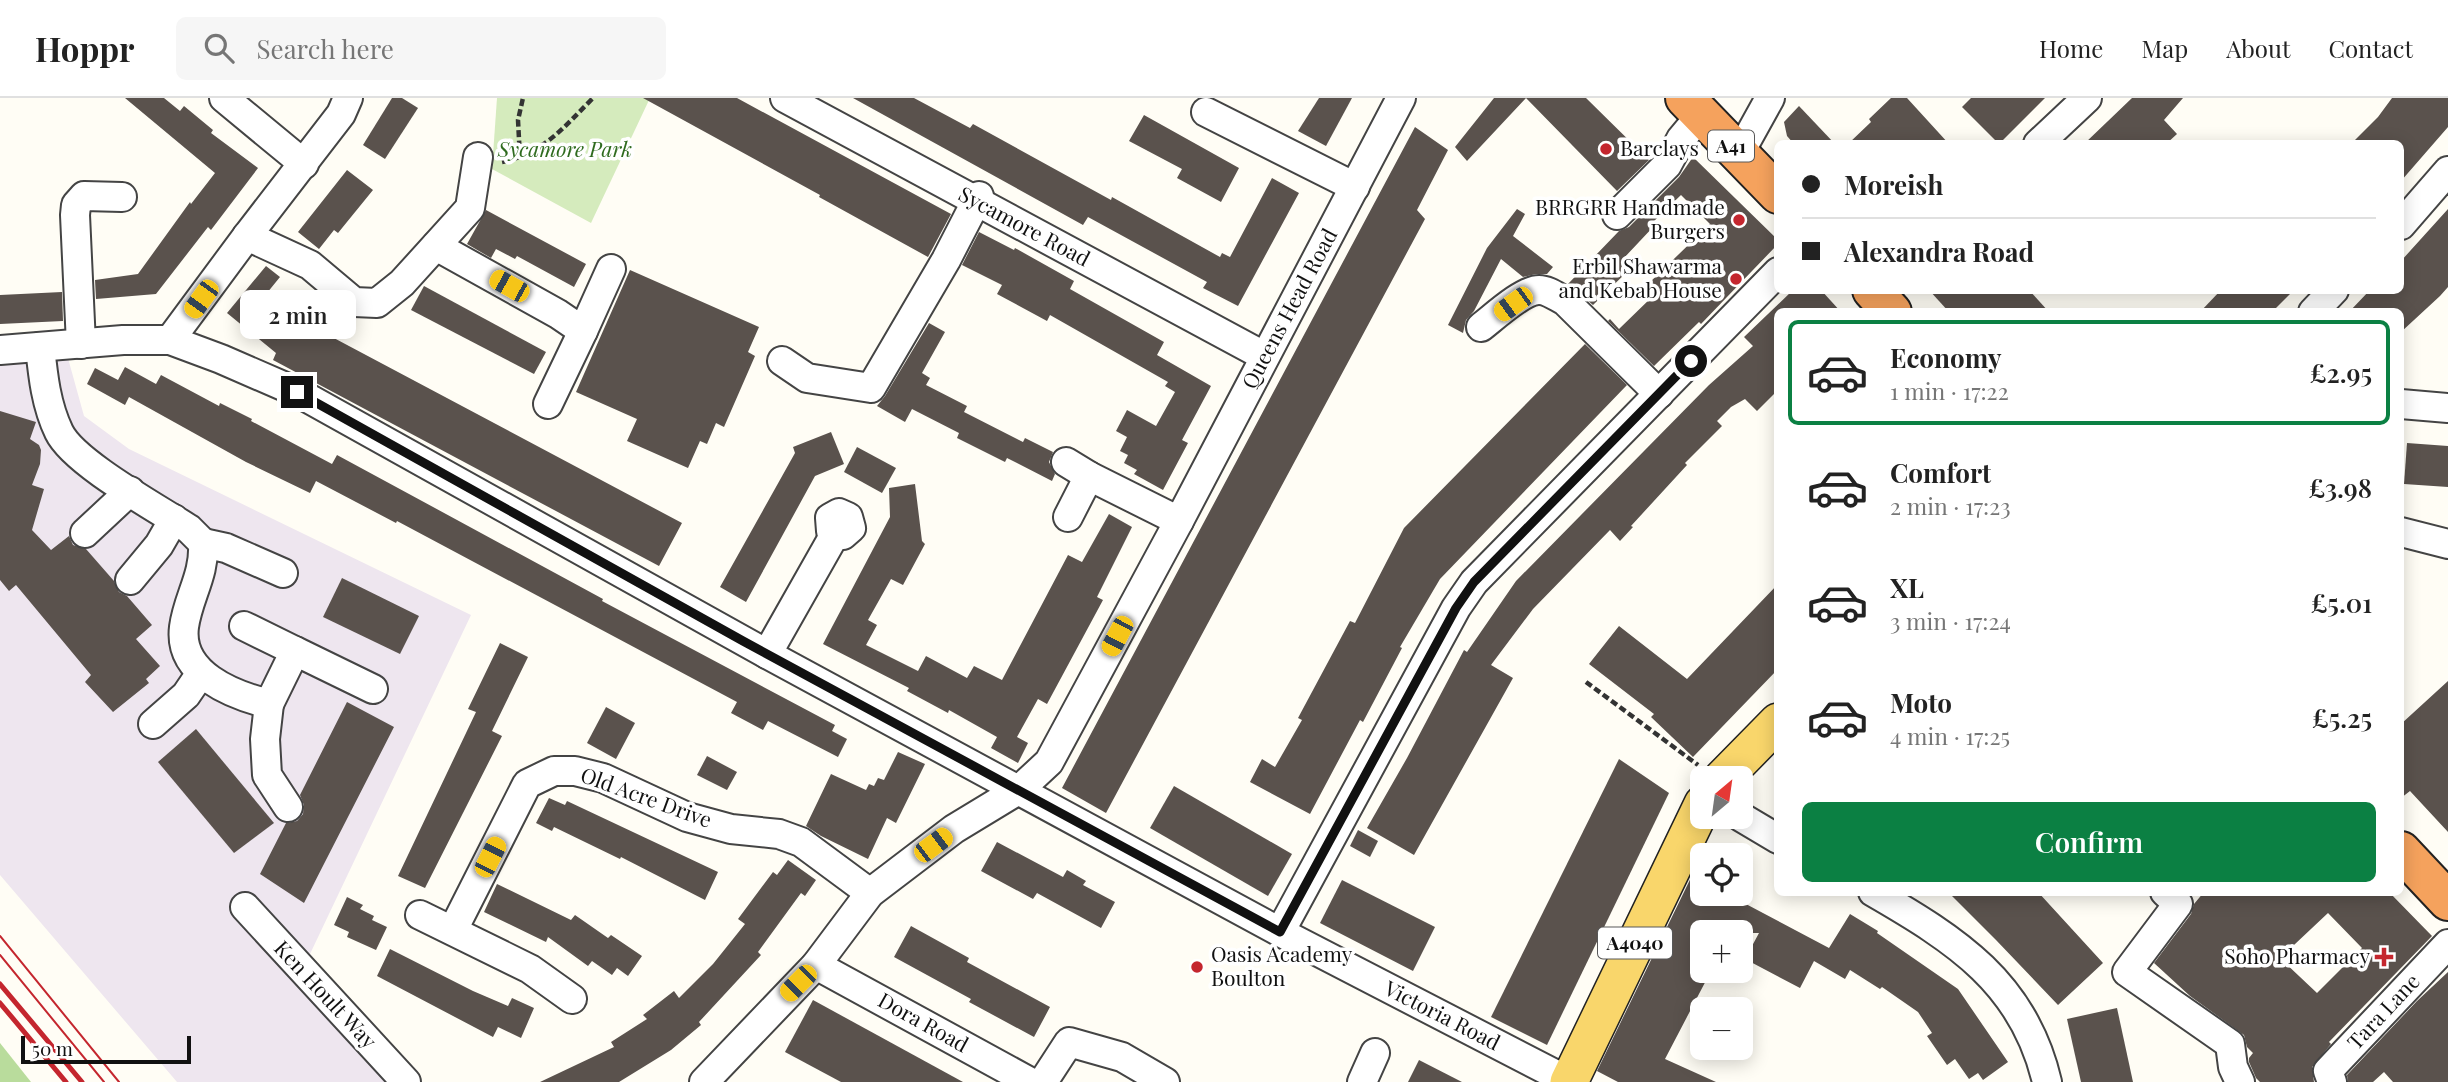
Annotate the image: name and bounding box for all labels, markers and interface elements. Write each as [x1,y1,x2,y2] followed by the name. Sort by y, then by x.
[176,17,666,80] search box
[35,26,134,70] text: Hoppr
[200,29,238,67] icon: search
[256,31,394,66] text: Search here
[2039,32,2103,64] text: Home
[2141,32,2188,64] text: Map
[2226,32,2290,64] text: About
[2328,32,2413,64] text: Contact
[1708,130,1754,162] road number: A41
[1620,133,1699,161] place label: Barclays
[497,134,632,162] park label: Sycamore Park
[1598,141,1614,157] marker: Barclays
[1844,167,1943,202] text: Moreish
[954,179,1096,272] street label: Sycamore Road
[1535,192,1725,244] place label: BRRGRR Handmade Burgers
[1731,212,1747,228] marker: BRRGRR Handmade Burgers
[1234,223,1342,393] street label: Queens Head Road
[1844,234,2034,269] text: Alexandra Road
[1559,251,1723,303] place label: Erbil Shawarma and Kebab House
[486,267,533,305] car
[1728,271,1744,287] marker: Erbil Shawarma and Kebab House
[181,276,222,322] car
[1490,283,1537,325] car
[239,290,355,340] callout: 2 min
[269,299,327,330] text: 2 min
[1890,340,2001,375] text: Economy
[1806,341,1869,404] icon: car
[1675,345,1707,377] route start
[2310,355,2372,390] text: £2.95
[1890,375,2009,406] text: 1 min · 17:22
[281,376,313,408] route end
[1890,455,1991,490] text: Comfort
[1806,456,1869,519] icon: car
[2308,470,2372,505] text: £3.98
[1890,490,2011,521] text: 2 min · 17:23
[1890,570,1924,605] text: XL
[1806,571,1869,634] icon: car
[2311,585,2372,620] text: £5.01
[1890,605,2011,636] text: 3 min · 17:24
[1098,613,1137,659] car
[1890,685,1952,720] text: Moto
[1806,686,1869,749] icon: car
[2312,700,2372,735] text: £5.25
[1890,720,2010,751] text: 4 min · 17:25
[577,759,716,833] street label: Old Acre Drive
[1690,766,1754,830] north arrow
[1690,766,1753,1060] map controls
[1802,802,2376,882] button: Confirm
[910,824,957,866] car
[472,834,509,880] car
[1690,843,1753,906] button: locate
[1690,920,1753,983] button: +
[1598,928,1672,958] road number: A4040
[269,934,384,1054] street label: Ken Hoult Way
[1211,939,1353,991] place label: Oasis Academy Boulton
[2224,941,2370,969] place label: Soho Pharmacy
[2376,949,2392,965] marker: Soho Pharmacy
[1189,959,1205,975] marker: Oasis Academy Boulton
[776,961,821,1005] car
[2340,967,2425,1055] street label: Tara Lane
[1379,973,1506,1055] street label: Victoria Road
[874,985,974,1058] street label: Dora Road
[1690,997,1753,1060] button: −
[21,1033,191,1065] scale bar
[32,1035,73,1061] text: 50 m

